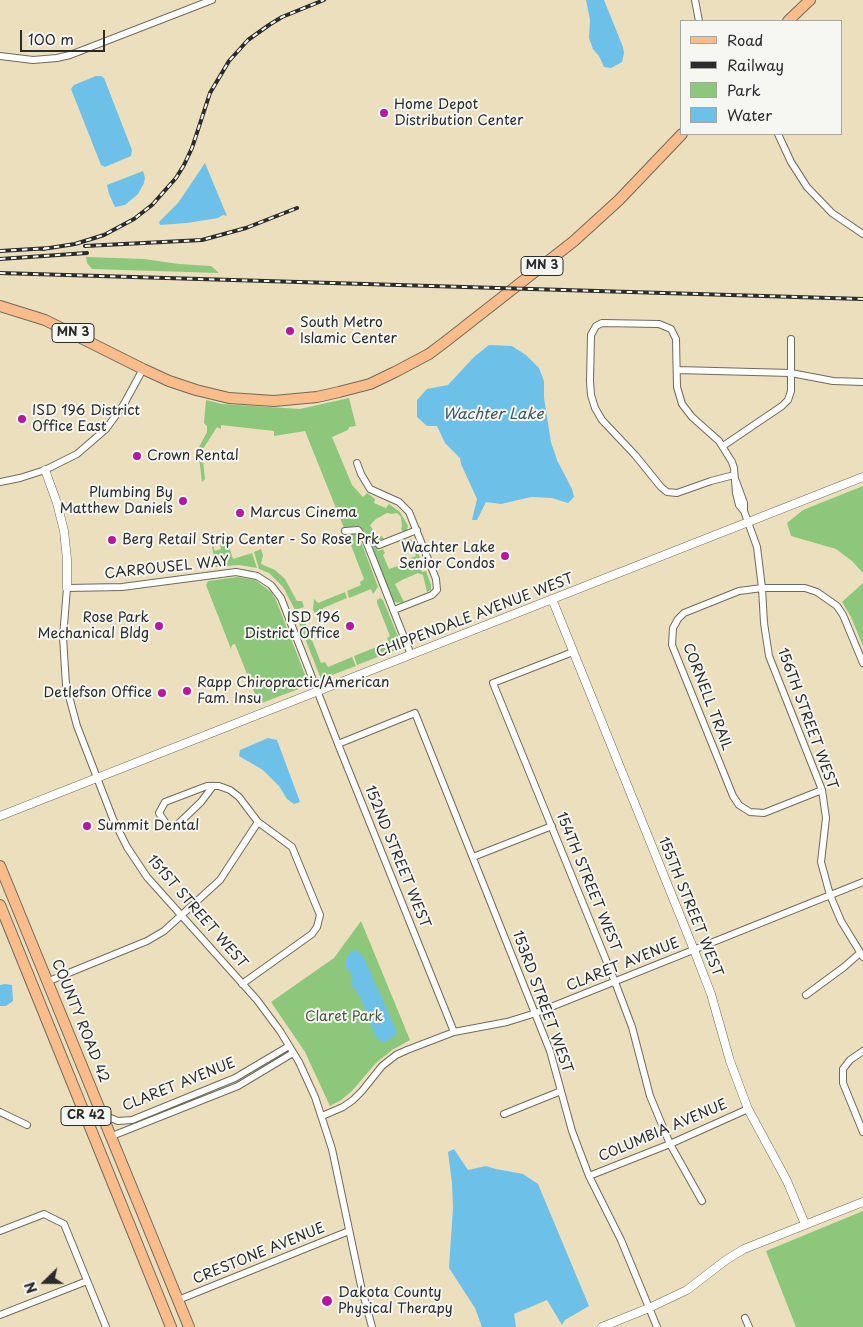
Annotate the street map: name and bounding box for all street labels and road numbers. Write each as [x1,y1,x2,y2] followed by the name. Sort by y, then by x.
[521,256,563,276] road number: MN 3
[52,323,94,342] road number: MN 3
[104,553,230,583] street label: CARROUSEL WAY
[374,571,576,661] street label: CHIPPENDALE AVENUE WEST
[679,641,735,753] street label: CORNELL TRAIL
[774,646,840,792] street label: 156TH STREET WEST
[361,783,433,931] street label: 152ND STREET WEST
[552,810,624,954] street label: 154TH STREET WEST
[654,835,726,979] street label: 155TH STREET WEST
[143,852,251,972] street label: 151ST STREET WEST
[508,929,576,1075] street label: 153RD STREET WEST
[564,935,682,995] street label: CLARET AVENUE
[48,957,112,1085] street label: COUNTY ROAD 42
[120,1055,238,1115] street label: CLARET AVENUE
[596,1096,730,1166] street label: COLUMBIA AVENUE
[61,1106,111,1126] road number: CR 42
[191,1220,327,1288] street label: CRESTONE AVENUE

